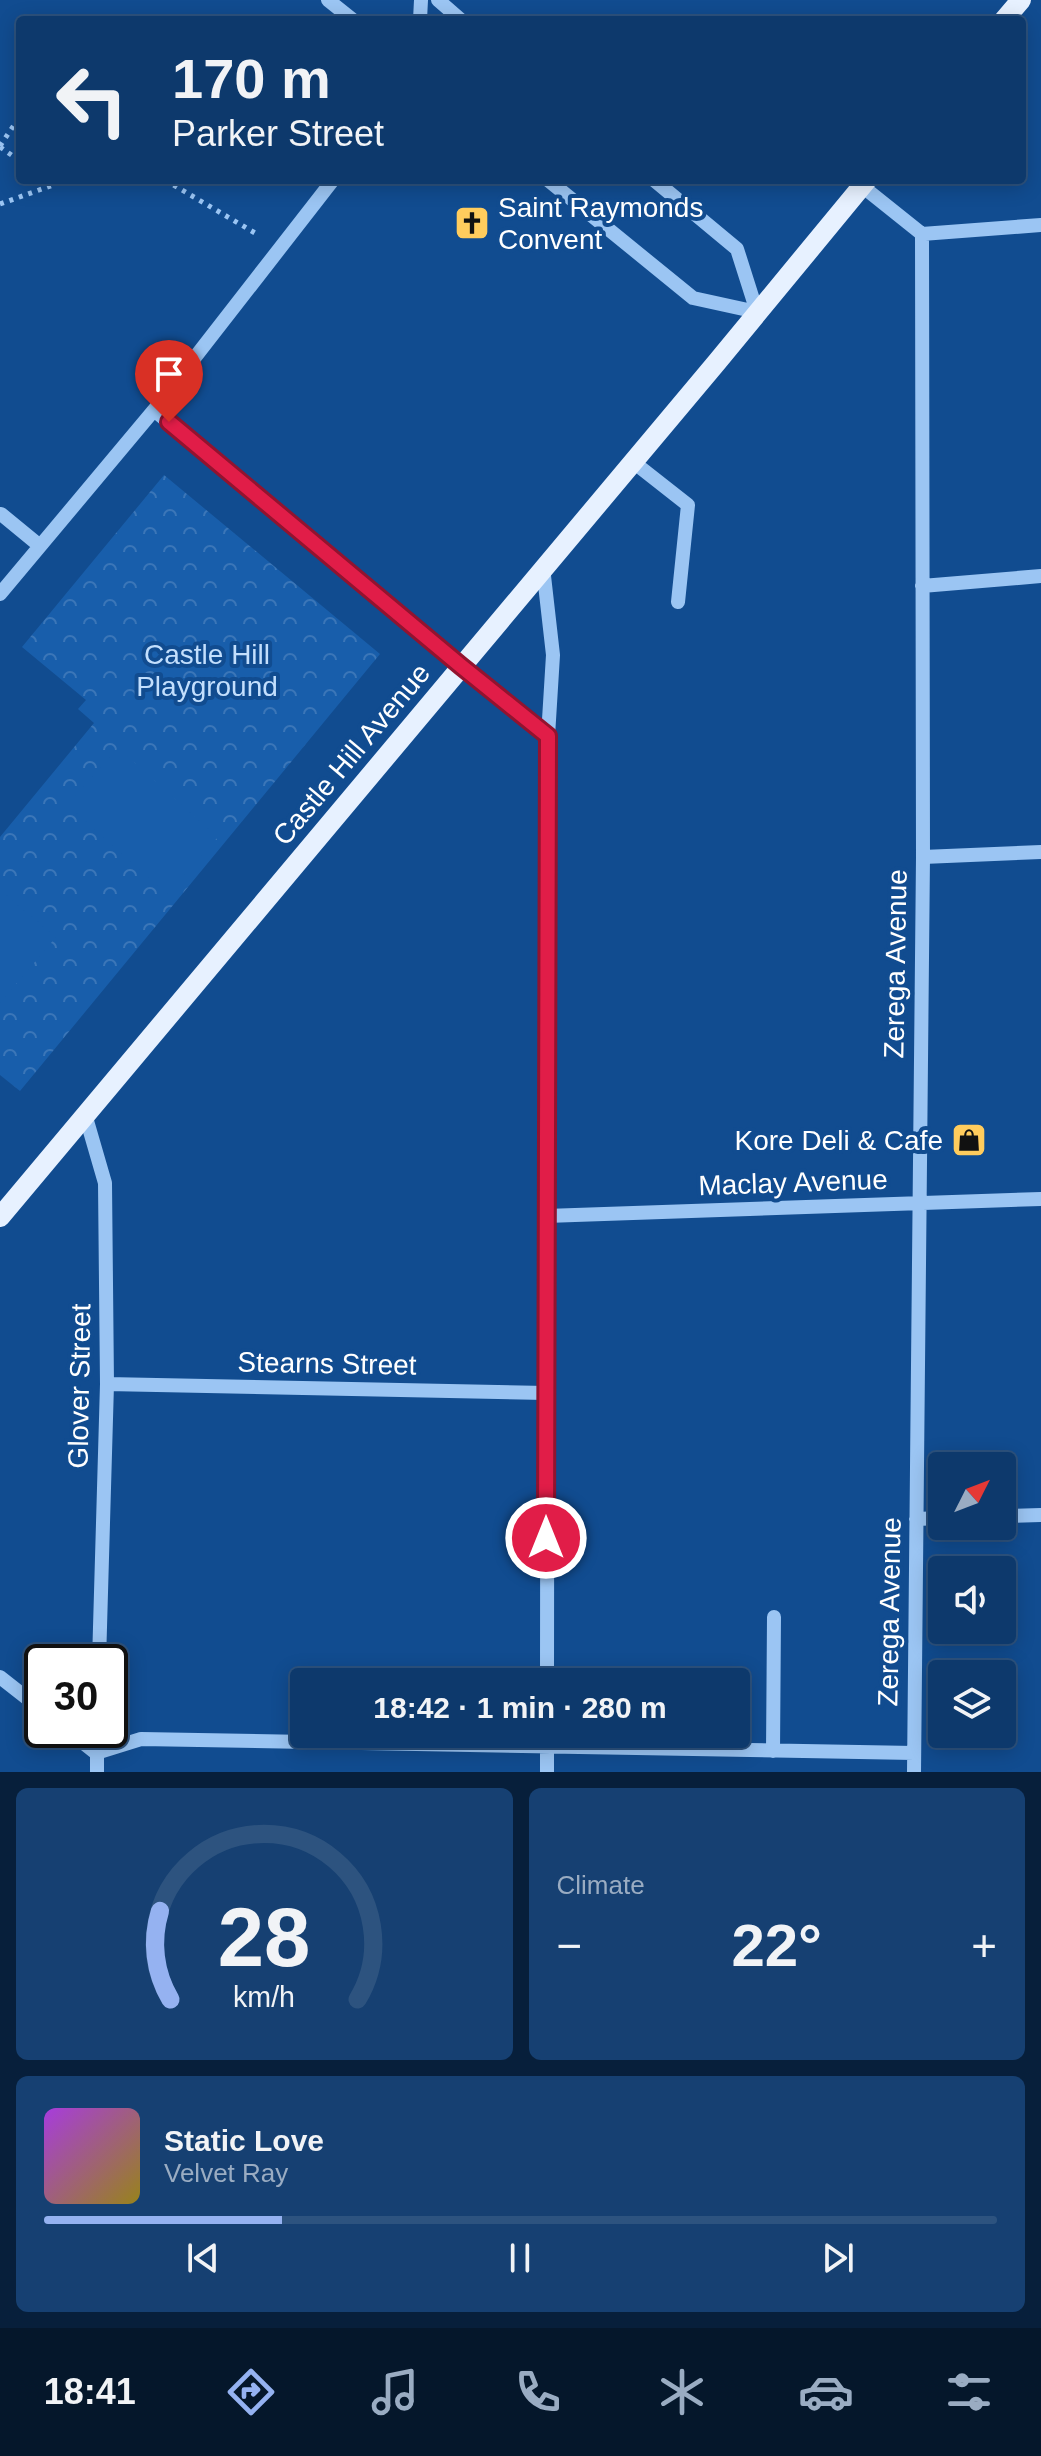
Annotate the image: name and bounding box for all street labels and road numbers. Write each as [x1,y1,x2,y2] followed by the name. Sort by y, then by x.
[267,658,436,851] street label: Castle Hill Avenue
[878,869,913,1059] street label: Zerega Avenue
[698,1164,888,1201] street label: Maclay Avenue
[63,1303,96,1469] street label: Glover Street
[237,1346,417,1381] street label: Stearns Street
[872,1517,907,1707] street label: Zerega Avenue

